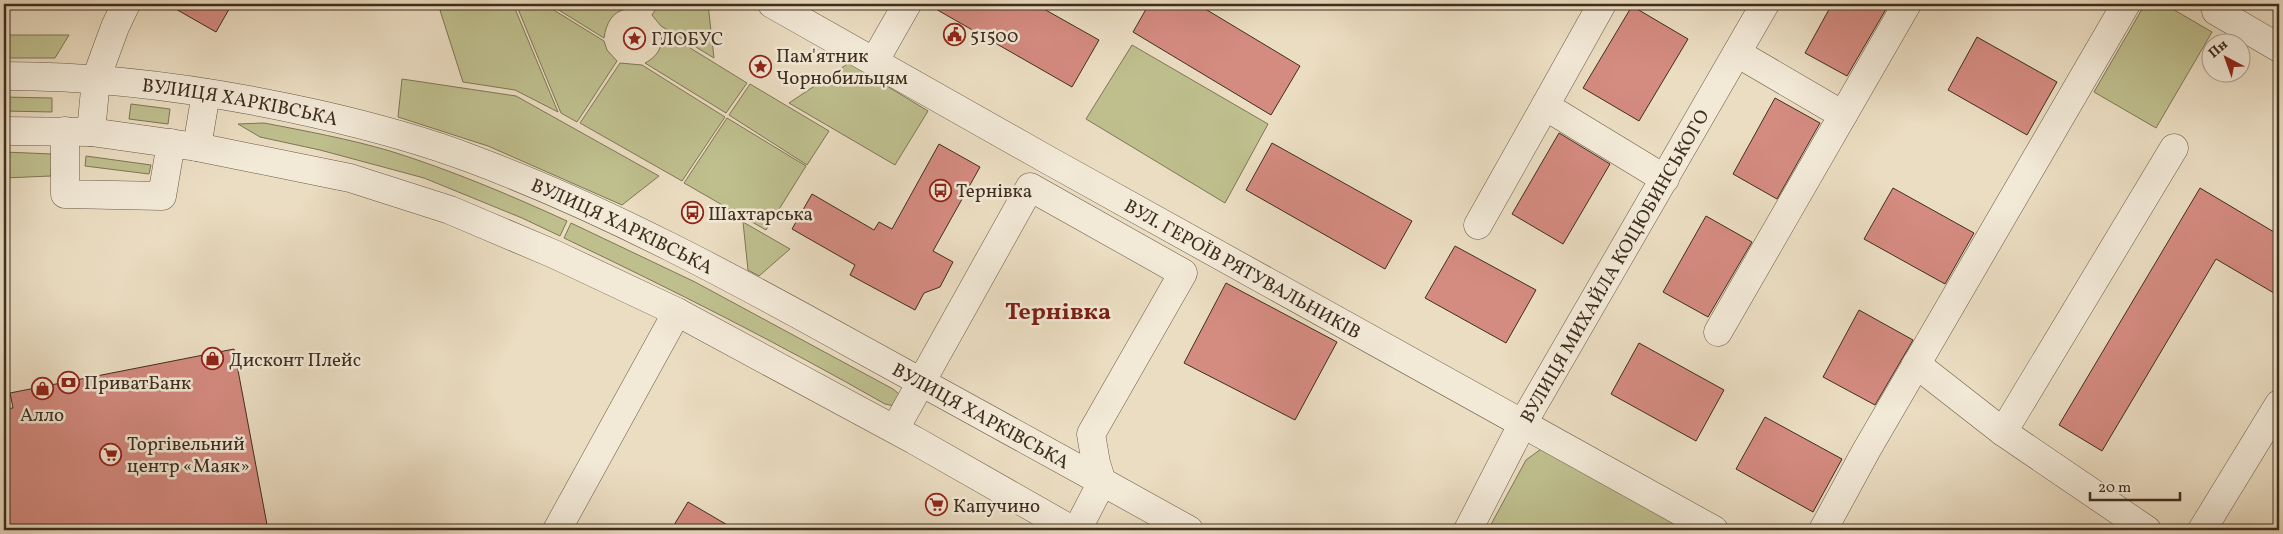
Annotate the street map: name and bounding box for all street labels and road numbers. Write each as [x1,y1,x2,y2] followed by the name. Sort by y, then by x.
[141,73,341,133] street label: ВУЛИЦЯ ХАРКІВСЬКА
[1515,105,1716,428] street label: ВУЛИЦЯ МИХАЙЛА КОЦЮБИНСЬКОГО
[527,173,717,282] street label: ВУЛИЦЯ ХАРКІВСЬКА
[1119,194,1365,346] street label: ВУЛ. ГЕРОЇВ РЯТУВАЛЬНИКІВ
[887,358,1074,476] street label: ВУЛИЦЯ ХАРКІВСЬКА

